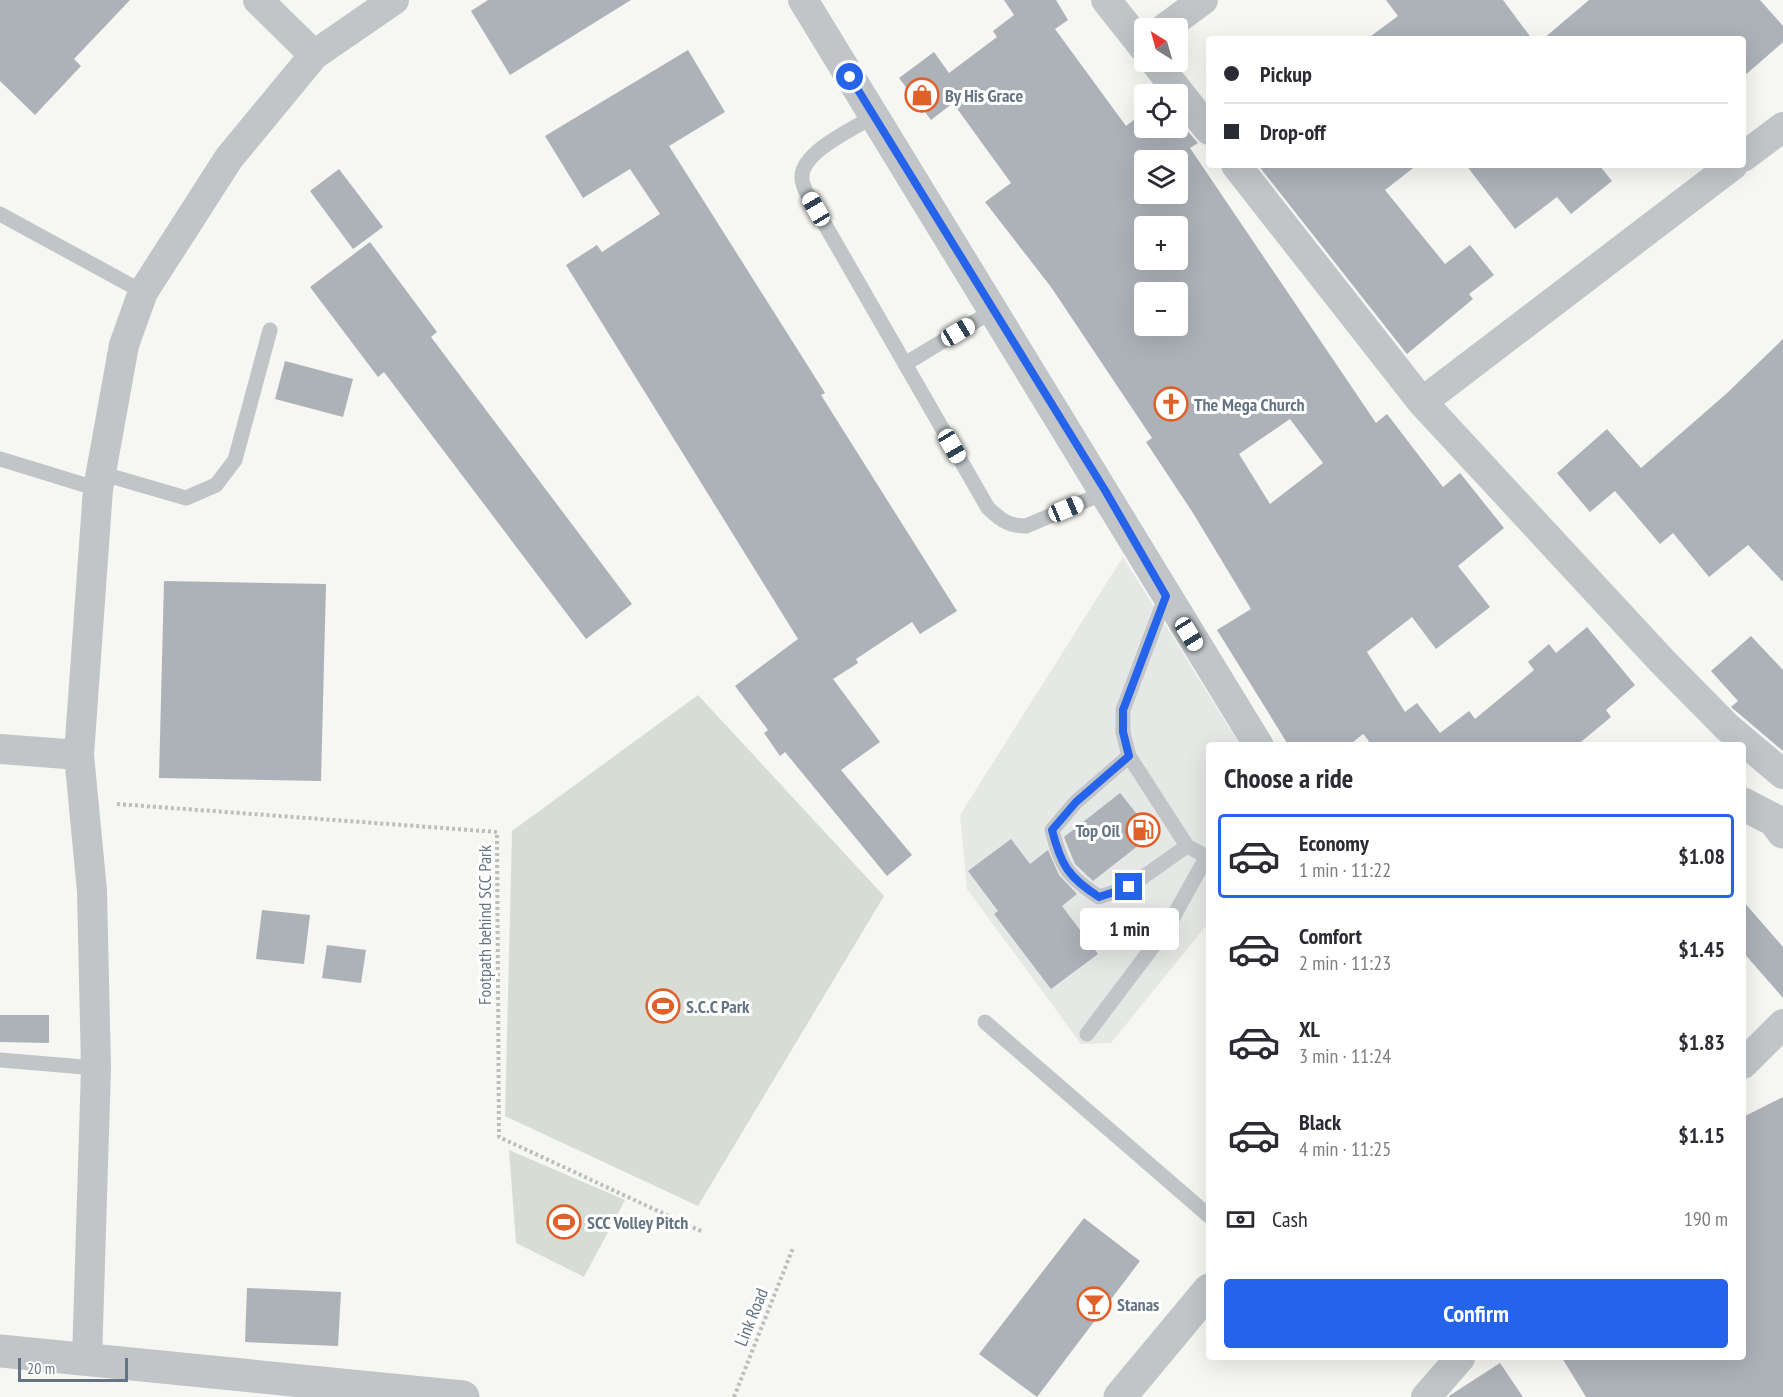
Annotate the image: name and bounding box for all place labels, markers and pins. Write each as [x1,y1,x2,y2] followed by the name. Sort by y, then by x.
[904,77,940,113] shop icon: By His Grace
[945,84,1023,107] place label: By His Grace
[1153,386,1189,422] church icon: The Mega Church
[1194,393,1305,416] place label: The Mega Church
[1125,812,1161,848] fuel station icon: Top Oil
[1075,819,1121,842] place label: Top Oil
[645,988,681,1024] sports icon: S.C.C Park
[686,995,750,1018] place label: S.C.C Park
[546,1204,582,1240] sports icon: SCC Volley Pitch
[587,1211,688,1234] place label: SCC Volley Pitch
[1076,1286,1112,1322] bar icon: Stanas
[1117,1293,1159,1316] place label: Stanas

